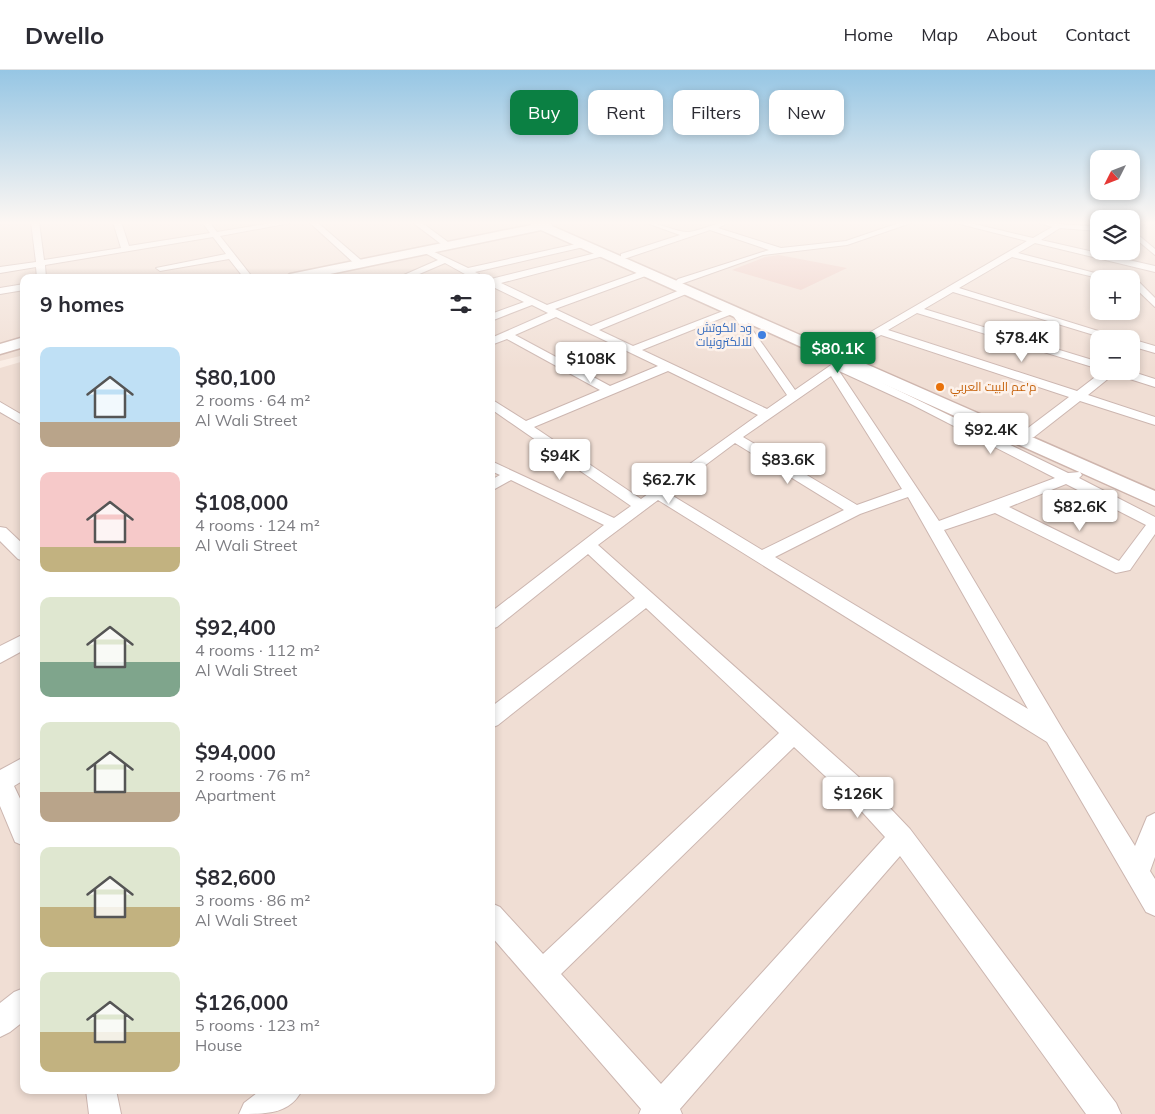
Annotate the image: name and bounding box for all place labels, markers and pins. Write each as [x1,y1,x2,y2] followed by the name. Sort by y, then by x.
[696,320,752,349] place label: ود الكوتش للالكترونيات
[981,320,1063,363] pin: $78.4K
[756,329,768,341] marker: ود الكوتش للالكترونيات
[797,332,879,374] pin: $80.1K
[556,342,626,384] pin: $108K
[950,379,1036,397] place label: م'عم البيت العربي
[934,381,946,393] marker: م'عم البيت العربي
[950,412,1032,455] pin: $92.4K
[530,438,590,481] pin: $94K
[747,442,829,485] pin: $83.6K
[628,462,710,505] pin: $62.7K
[1039,490,1121,532] pin: $82.6K
[823,776,893,819] pin: $126K

